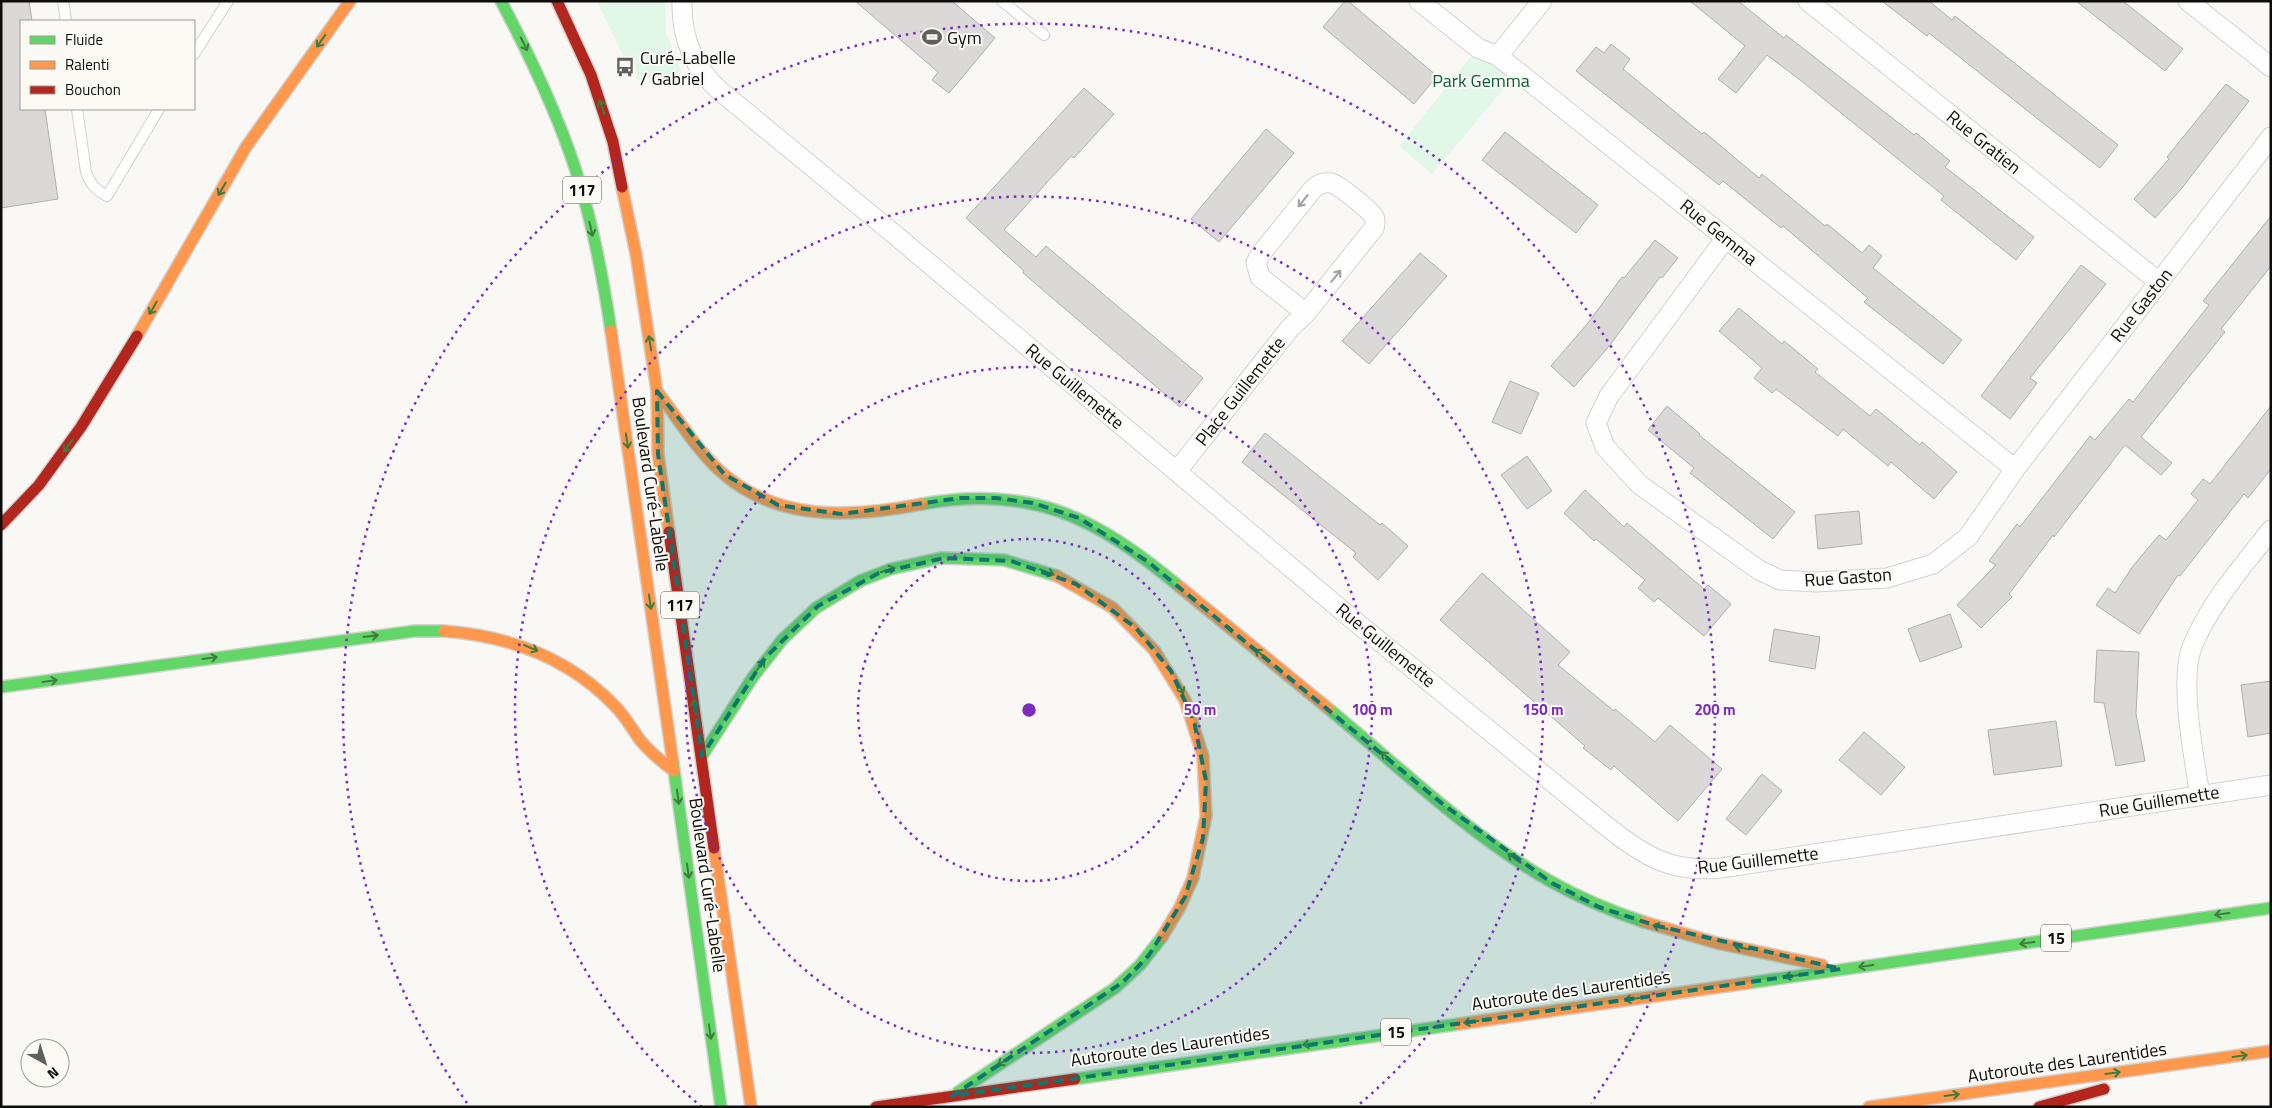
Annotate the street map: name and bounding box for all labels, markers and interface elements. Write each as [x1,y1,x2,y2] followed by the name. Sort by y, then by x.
[20,20,195,110] legend
[947,24,982,51] place label: Gym
[921,26,943,48] sports icon: Gym
[65,28,103,51] text: Fluide
[316,34,326,48] one-way arrow
[520,36,529,51] one-way arrow
[640,44,736,92] place label: Curé-Labelle / Gabriel
[65,53,109,76] text: Ralenti
[614,56,636,78] bus stop icon: Curé-Labelle / Gabriel
[1432,67,1530,94] park label: Park Gemma
[65,78,121,101] text: Bouchon
[597,100,606,116] one-way arrow
[1941,104,2027,180] street label: Rue Gratien
[563,176,601,204] road number: 117
[216,181,226,195] one-way arrow
[1674,192,1764,272] street label: Rue Gemma
[1298,194,1309,207] one-way arrow
[587,221,596,237] one-way arrow
[2103,262,2179,348] street label: Rue Gaston
[1331,269,1342,282] one-way arrow
[147,300,157,315] one-way arrow
[1189,331,1291,451] street label: Place Guillemette
[644,336,654,352] one-way arrow
[1020,337,1130,435] street label: Rue Guillemette
[625,395,677,573] street label: Boulevard Curé-Labelle
[623,432,633,448] one-way arrow
[63,439,73,453] one-way arrow
[1803,560,1893,594] street label: Rue Gaston
[879,565,895,574] one-way arrow
[1039,567,1054,577] one-way arrow
[661,592,699,618] road number: 117
[645,593,655,609] one-way arrow
[1330,596,1442,694] street label: Rue Guillemette
[363,631,379,641] one-way arrow
[523,644,538,654] one-way arrow
[1255,648,1268,659] one-way arrow
[202,653,218,663] one-way arrow
[754,660,765,673] one-way arrow
[41,675,57,685] one-way arrow
[1176,679,1185,694] one-way arrow
[1184,698,1216,721] text: 50 m
[1351,698,1393,721] text: 100 m
[1522,698,1564,721] text: 150 m
[1694,698,1736,721] text: 200 m
[690,700,700,716] one-way arrow
[1020,701,1038,719] centre of rings
[1380,751,1393,763] one-way arrow
[2097,778,2221,824] street label: Rue Guillemette
[673,788,683,804] one-way arrow
[682,796,734,974] street label: Boulevard Curé-Labelle
[1696,839,1820,881] street label: Rue Guillemette
[1507,853,1521,863] one-way arrow
[683,862,693,878] one-way arrow
[2215,910,2231,920] one-way arrow
[1652,922,1668,932] one-way arrow
[2041,924,2071,951] road number: 15
[2019,938,2035,948] one-way arrow
[1734,942,1750,952] one-way arrow
[1858,961,1874,971] one-way arrow
[1470,963,1672,1017] street label: Autoroute des Laurentides
[1785,971,1801,981] one-way arrow
[1624,994,1640,1004] one-way arrow
[1463,1017,1479,1027] one-way arrow
[1069,1019,1271,1073] street label: Autoroute des Laurentides
[1381,1019,1411,1046] road number: 15
[706,1023,716,1039] one-way arrow
[1966,1035,2168,1089] street label: Autoroute des Laurentides
[20,1038,70,1088] north arrow
[1302,1039,1318,1049] one-way arrow
[2231,1050,2247,1060] one-way arrow
[998,1056,1012,1066] one-way arrow
[43,1062,64,1085] text: N
[2104,1068,2120,1078] one-way arrow
[1943,1090,1959,1100] one-way arrow

